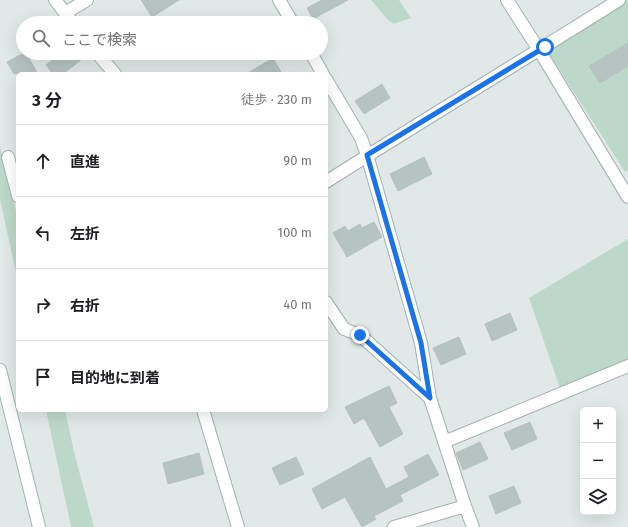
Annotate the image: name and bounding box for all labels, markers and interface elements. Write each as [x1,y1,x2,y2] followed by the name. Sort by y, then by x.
[16,16,328,60] search box
[30,27,52,49] icon: search
[62,31,137,49] text: ここで検索
[536,38,554,56] route start
[32,90,62,111] text: 3 分
[241,92,312,107] text: 徒歩 · 230 m
[32,150,54,172] icon: ahead
[70,153,100,171] text: 直進
[283,153,312,168] text: 90 m
[32,222,54,244] icon: left
[70,225,100,243] text: 左折
[277,225,312,240] text: 100 m
[32,294,54,316] icon: right
[70,297,100,315] text: 右折
[283,297,312,312] text: 40 m
[351,326,369,344] route end
[32,366,54,388] icon: arrive
[70,369,160,387] text: 目的地に到着
[580,407,616,515] map controls
[580,407,616,443] button: +
[580,443,616,479] button: −
[580,479,616,515] button: layers

